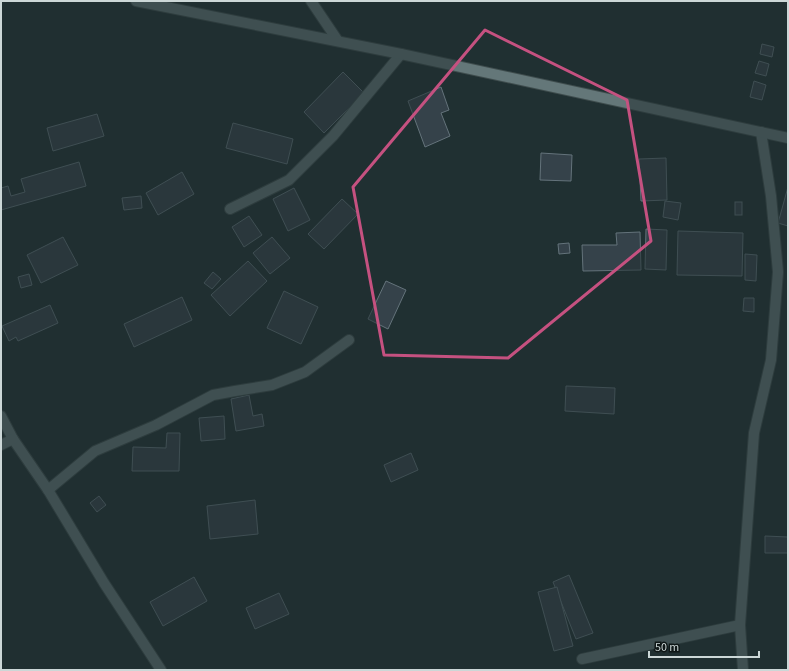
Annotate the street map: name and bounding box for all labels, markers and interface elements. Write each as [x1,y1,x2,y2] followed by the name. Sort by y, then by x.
[649,633,759,659] scale bar
[655,639,679,656] text: 50 m

